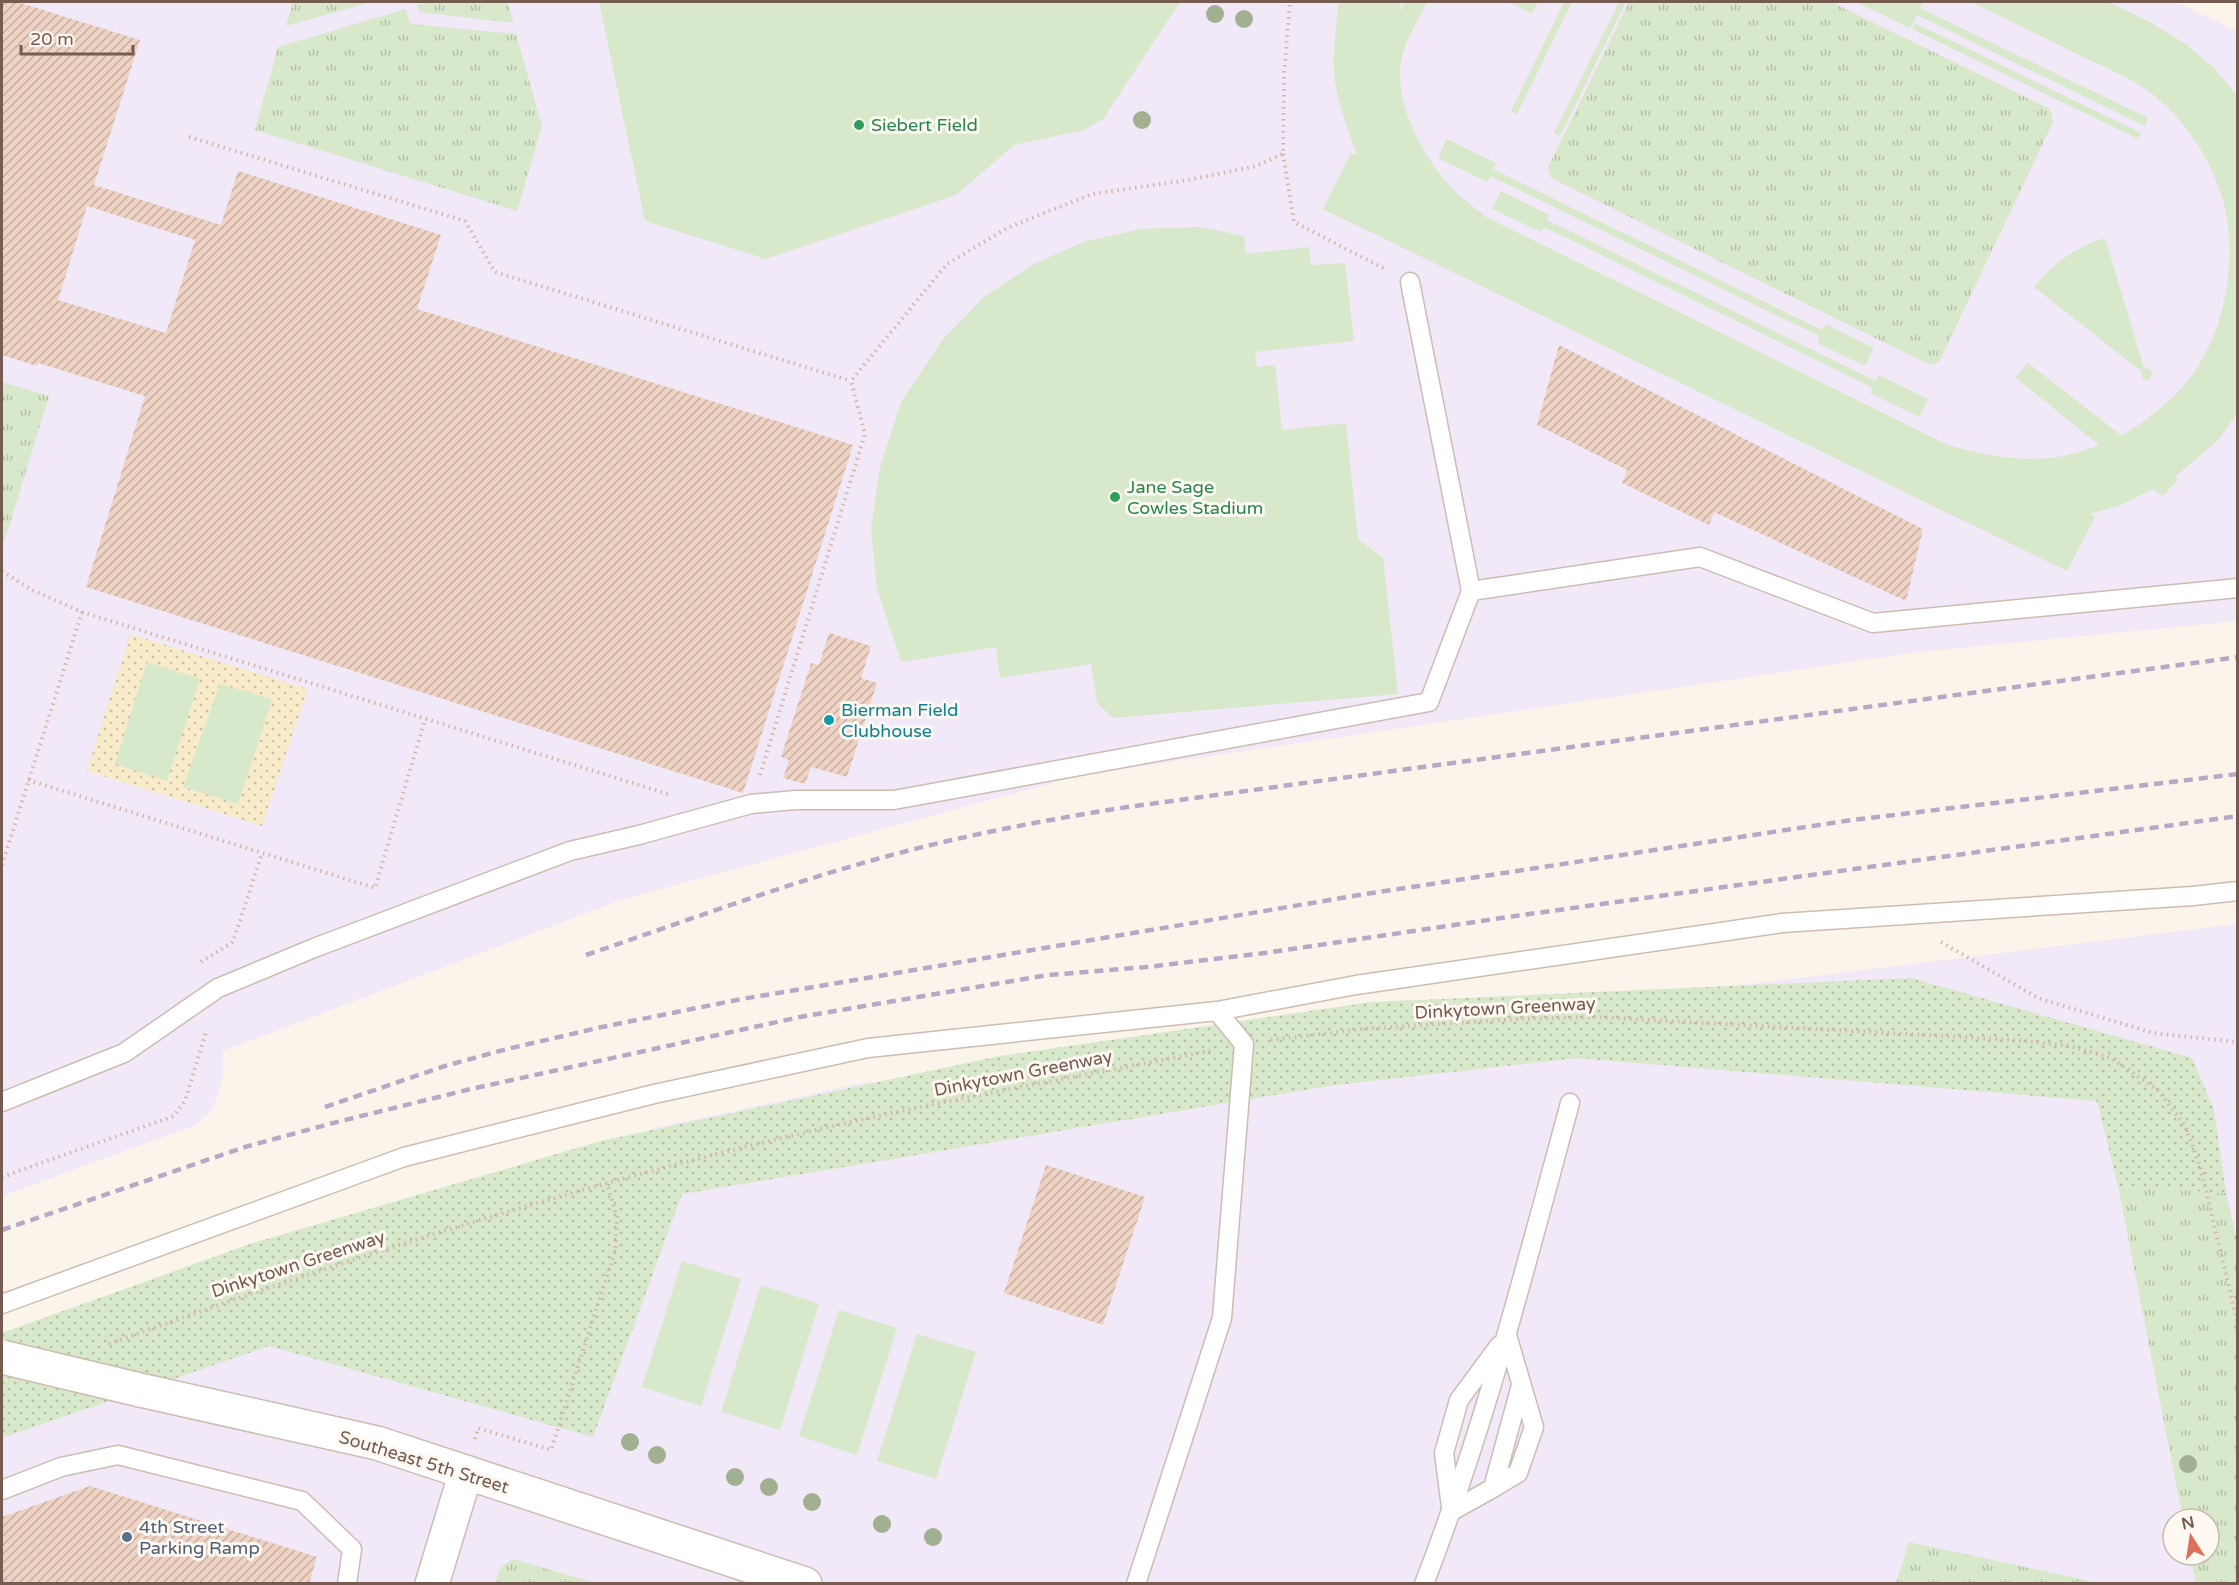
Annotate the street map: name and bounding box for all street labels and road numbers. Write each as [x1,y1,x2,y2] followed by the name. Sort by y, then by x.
[1414,992,1596,1024] street label: Dinkytown Greenway
[932,1045,1114,1101] street label: Dinkytown Greenway
[208,1225,388,1302] street label: Dinkytown Greenway
[336,1426,512,1498] street label: Southeast 5th Street

